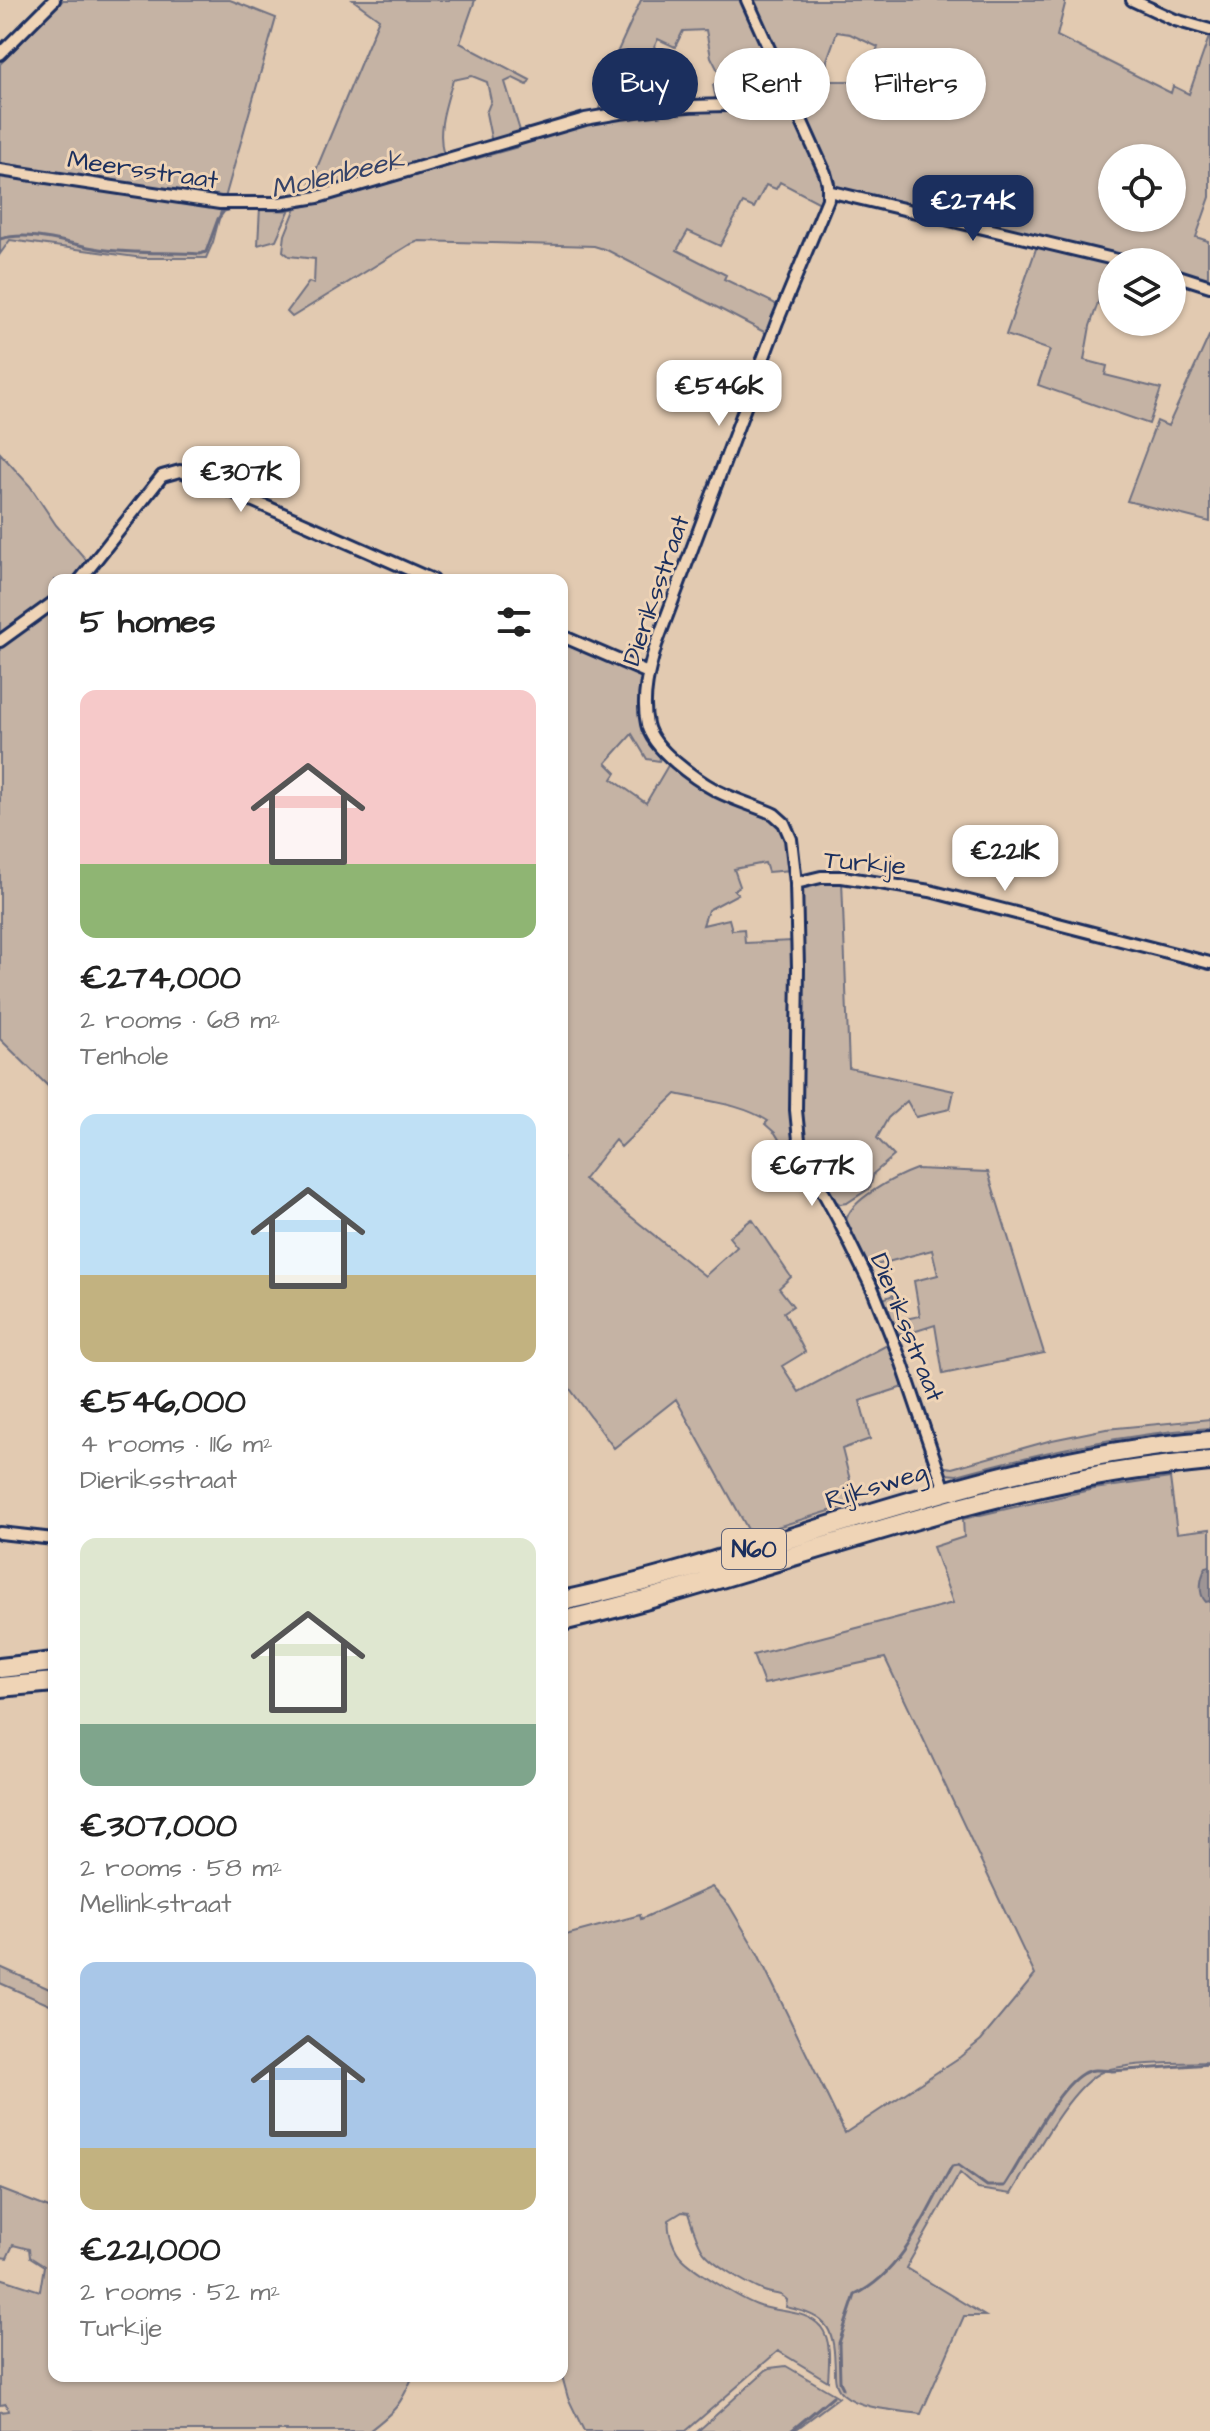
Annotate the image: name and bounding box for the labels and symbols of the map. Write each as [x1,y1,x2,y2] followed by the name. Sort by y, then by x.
[267,140,409,209] water label: Molenbeek
[65,142,221,198] street label: Meersstraat
[917,175,1029,243] pin: €274K
[663,360,775,428] pin: €546K
[185,446,297,514] pin: €307K
[613,510,699,670] street label: Dieriksstraat
[949,825,1061,893] pin: €221K
[822,841,907,885] street label: Turkije
[756,1140,868,1208] pin: €677K
[861,1248,953,1407] street label: Dieriksstraat
[821,1453,932,1520] street label: Rijksweg
[722,1529,786,1569] road number: N60

